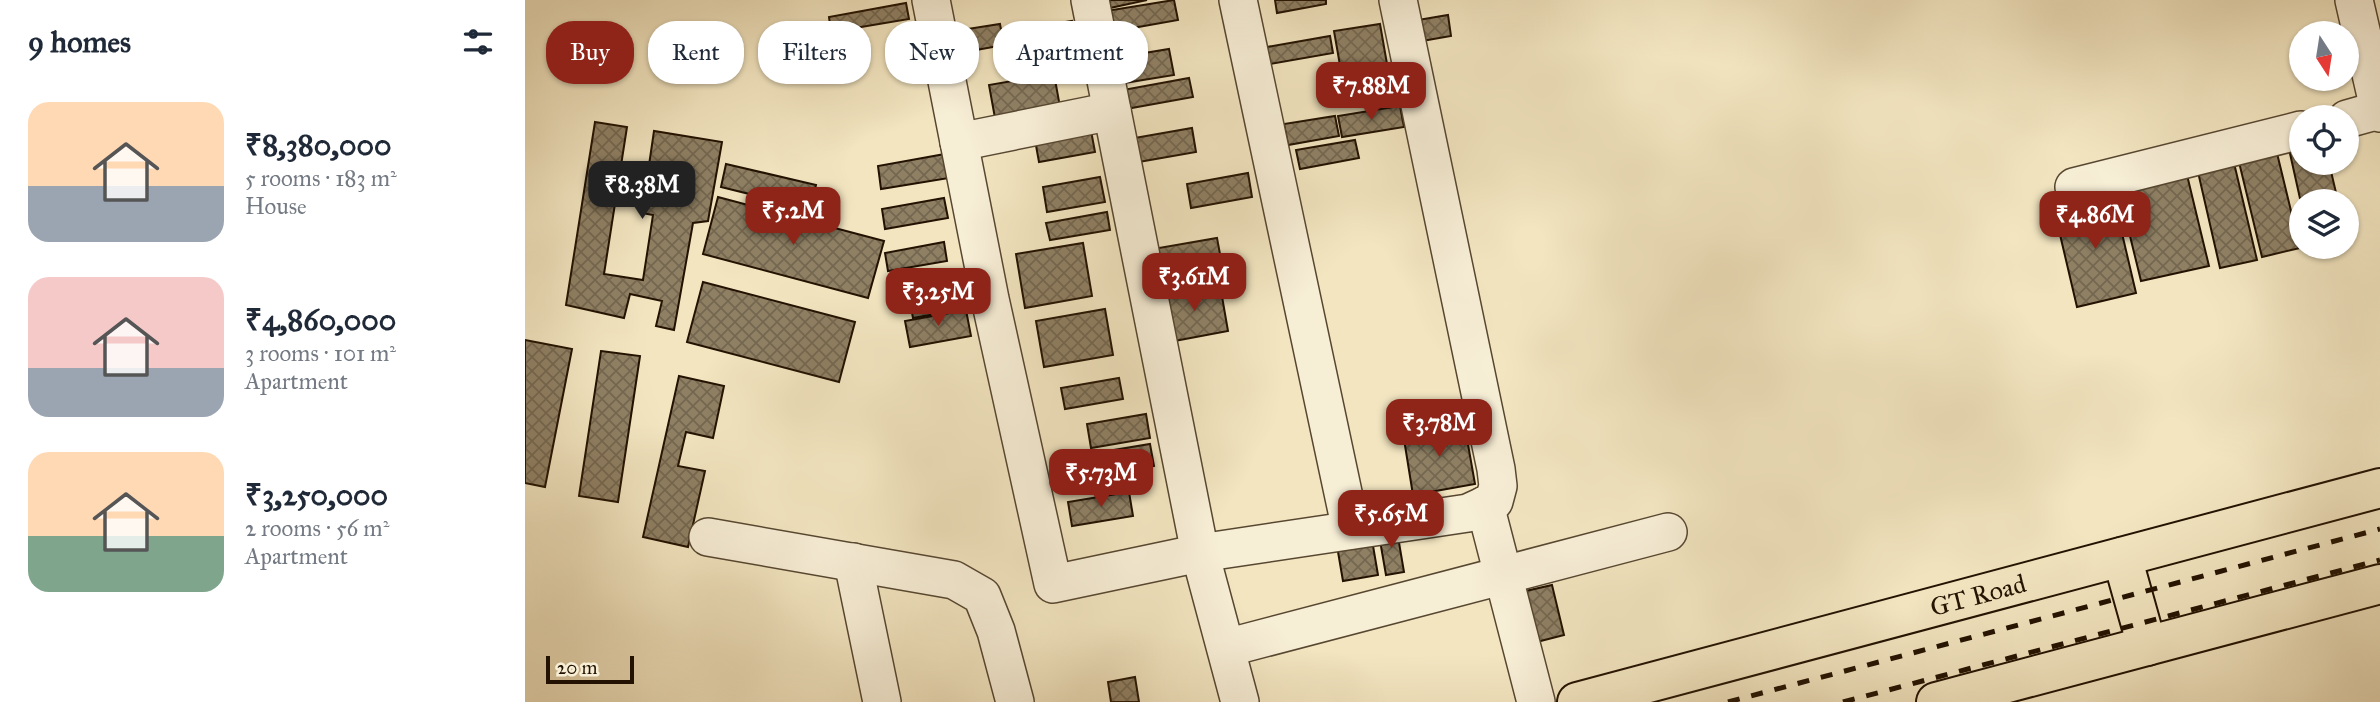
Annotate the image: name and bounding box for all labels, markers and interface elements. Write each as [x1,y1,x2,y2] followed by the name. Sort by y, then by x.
[546,21,634,84] chip: Buy
[648,21,744,84] chip: Rent
[758,21,871,84] chip: Filters
[885,21,979,84] chip: New
[993,21,1148,84] chip: Apartment
[2289,21,2359,91] north arrow
[2289,21,2359,259] map controls
[459,23,497,61] icon: filters
[28,24,131,60] text: 9 homes
[1314,62,1428,122] pin: ₹7.88M
[1332,71,1410,99] text: ₹7.88M
[2289,105,2359,175] button: locate
[245,127,391,163] text: ₹8,380,000
[84,130,168,214] icon: home
[585,162,699,221] pin: ₹8.38M
[245,164,397,192] text: 5 rooms · 183 m²
[604,170,680,198] text: ₹8.38M
[744,188,842,247] pin: ₹5.2M
[2289,189,2359,259] button: layers
[2038,191,2152,251] pin: ₹4.86M
[245,192,307,220] text: House
[761,196,825,224] text: ₹5.2M
[2055,200,2135,228] text: ₹4.86M
[1137,254,1251,313] pin: ₹3.61M
[1158,262,1230,290] text: ₹3.61M
[881,268,995,328] pin: ₹3.25M
[902,277,974,305] text: ₹3.25M
[245,302,396,338] text: ₹4,860,000
[84,305,168,389] icon: home
[245,339,396,367] text: 3 rooms · 101 m²
[245,367,348,395] text: Apartment
[1382,400,1496,459] pin: ₹3.78M
[1402,408,1476,436] text: ₹3.78M
[1044,449,1158,509] pin: ₹5.73M
[1065,458,1137,486] text: ₹5.73M
[245,477,388,513] text: ₹3,250,000
[84,480,168,564] icon: home
[1334,490,1448,550] pin: ₹5.65M
[1354,499,1428,527] text: ₹5.65M
[245,514,389,542] text: 2 rooms · 56 m²
[245,542,348,570] text: Apartment
[1927,567,2029,623] street label: GT Road
[546,653,633,685] scale bar
[557,656,598,679] text: 20 m

